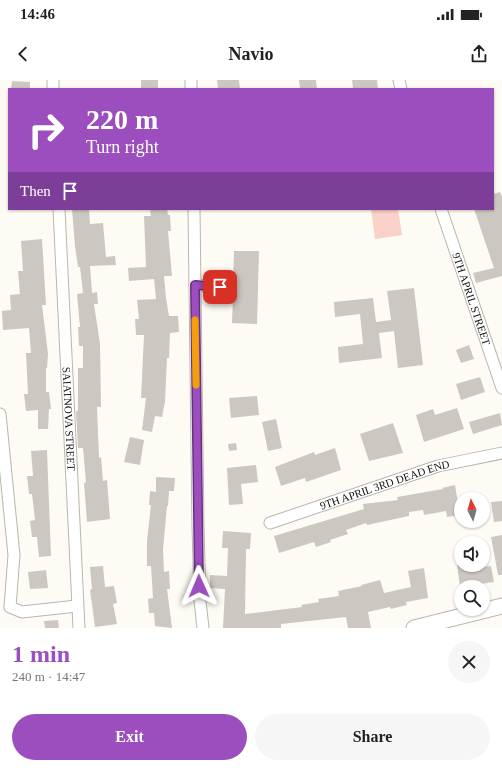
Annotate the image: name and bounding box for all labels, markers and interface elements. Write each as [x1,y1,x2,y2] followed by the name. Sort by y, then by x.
[20,6,55,22] text: 14:46
[12,43,34,65] icon: back
[468,43,490,65] icon: share
[229,44,274,64] text: Navio
[20,104,72,156] icon: right
[86,104,158,135] text: 220 m
[86,137,159,157] text: Turn right
[59,180,81,202] icon: arrive
[20,183,51,199] text: Then
[450,251,493,347] street label: 9TH APRIL STREET
[203,270,237,304] pin
[209,276,231,298] icon: arrive
[61,366,78,471] street label: SAIATNOVA STREET
[318,458,451,512] street label: 9TH APRIL 3RD DEAD END
[454,492,490,528] north arrow
[454,492,490,616] map controls
[454,536,490,572] button: sound
[178,565,220,607] position arrow
[454,580,490,616] button: search
[12,641,70,667] text: 1 min
[448,641,490,683] button: close
[12,669,85,684] text: 240 m · 14:47
[12,714,247,760] button: Exit
[255,714,490,760] button: Share

